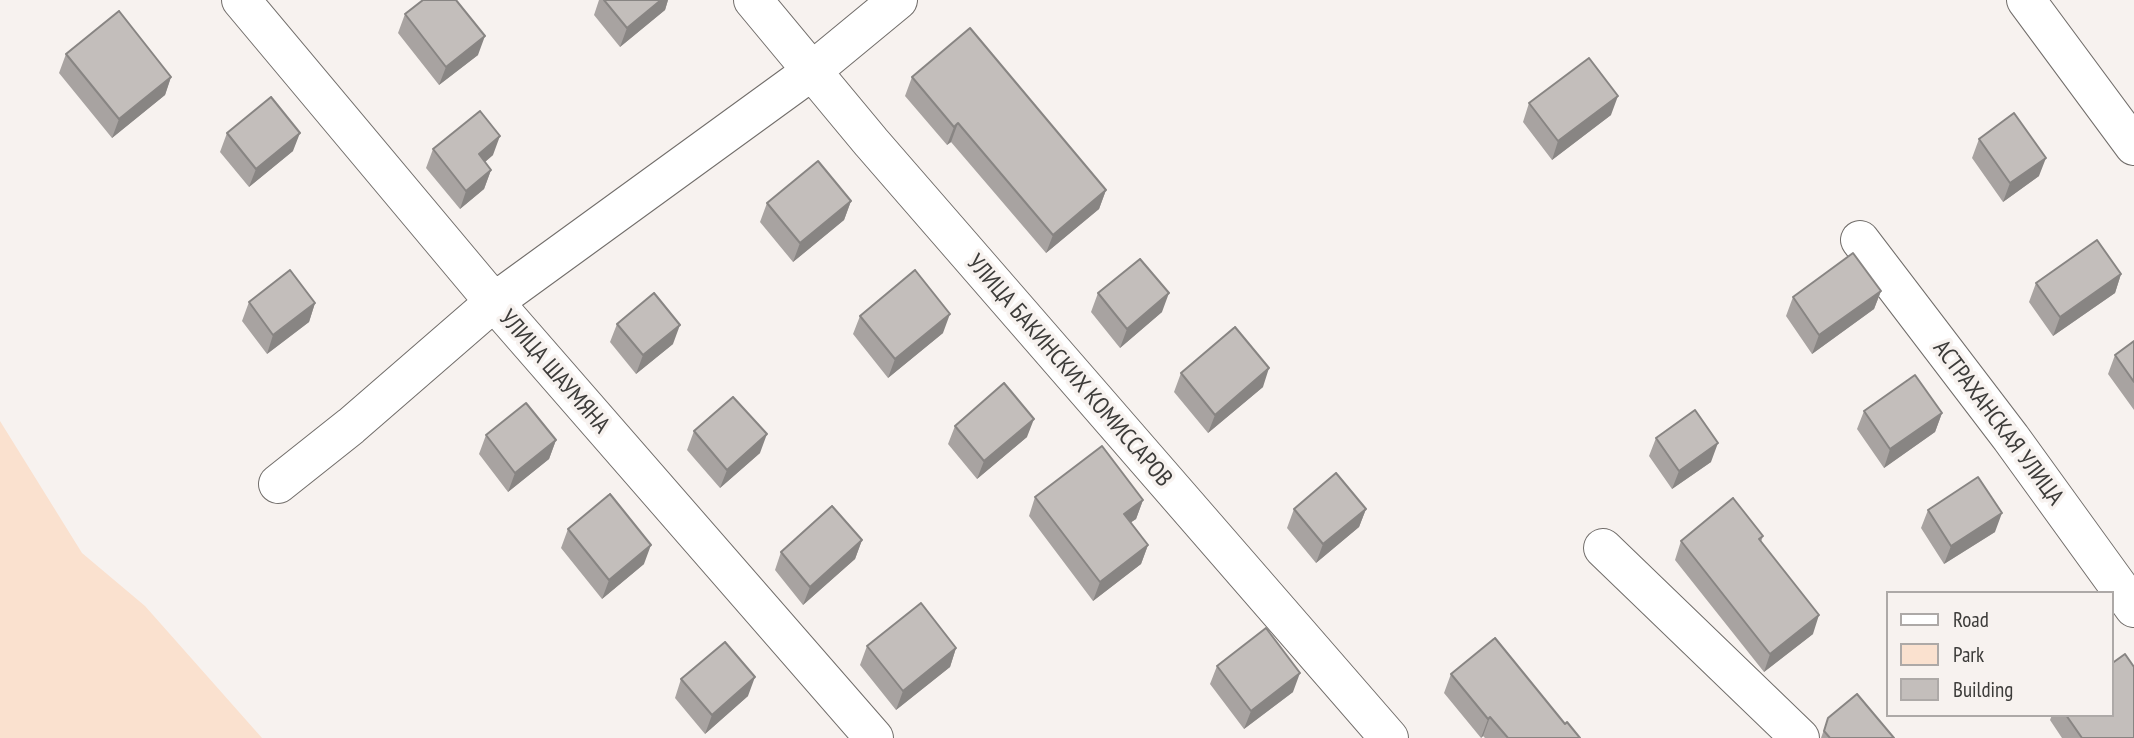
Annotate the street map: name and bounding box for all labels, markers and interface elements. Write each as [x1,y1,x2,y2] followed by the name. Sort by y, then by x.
[960,249,1178,493] street label: УЛИЦА БАКИНСКИХ КОМИССАРОВ
[493,304,615,440] street label: УЛИЦА ШАУМЯНА
[1927,335,2069,511] street label: АСТРАХАНСКАЯ УЛИЦА
[1885,591,2113,717] legend
[1953,606,1989,633] text: Road
[1953,641,1984,668] text: Park
[1953,676,2013,703] text: Building

